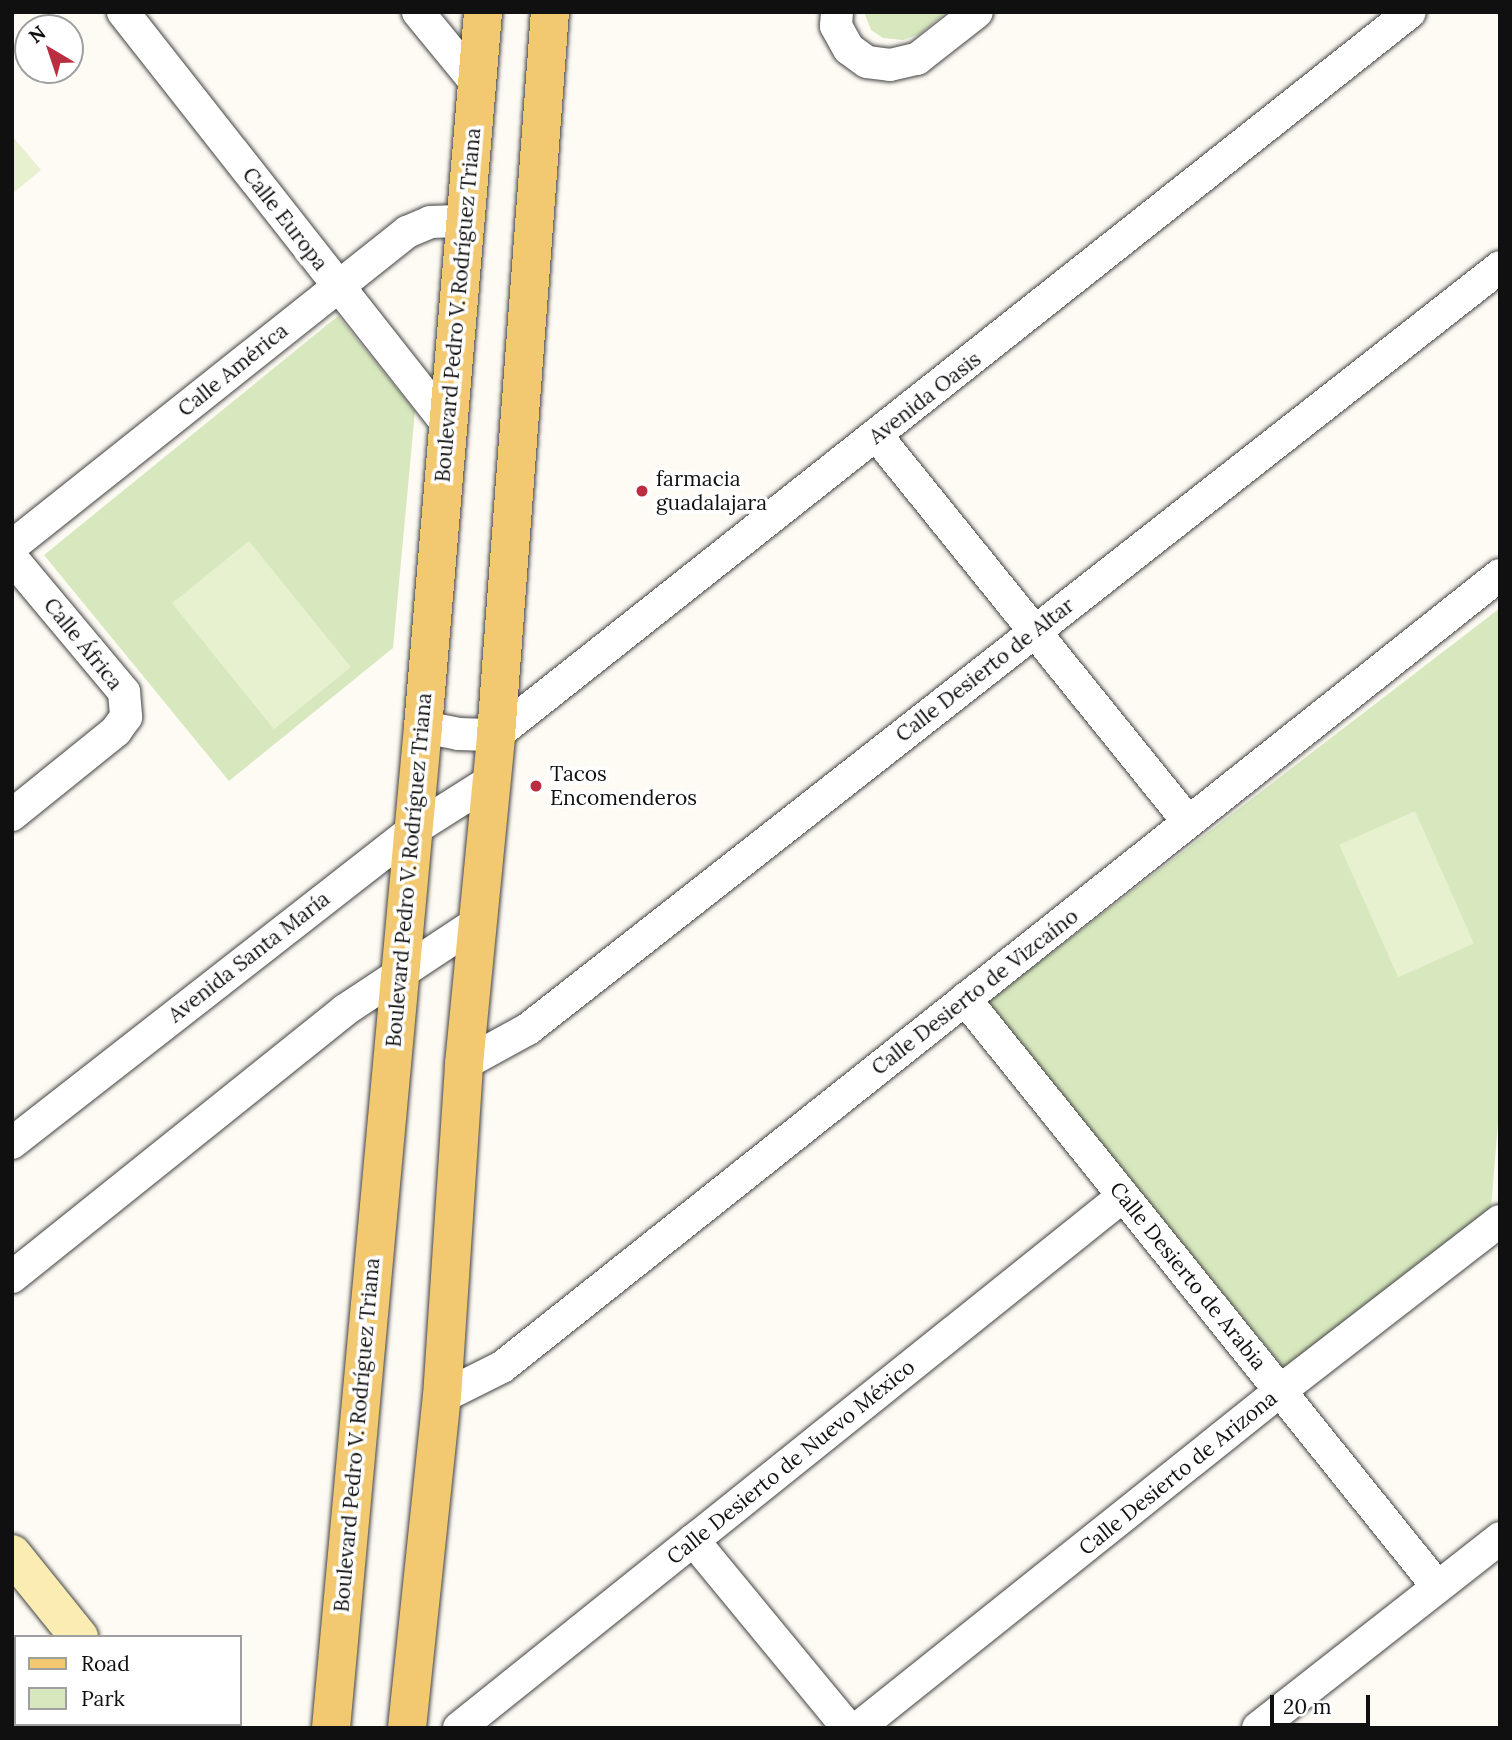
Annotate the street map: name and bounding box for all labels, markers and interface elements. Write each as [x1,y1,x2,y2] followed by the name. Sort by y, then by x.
[14,14,84,84] north arrow
[24,20,50,48] text: N
[430,127,486,483] street label: Boulevard Pedro V. Rodríguez Triana
[237,162,333,276] street label: Calle Europa
[173,318,293,422] street label: Calle América
[864,347,986,449] street label: Avenida Oasis
[656,466,767,516] place label: farmacia guadalajara
[634,483,650,499] marker: farmacia guadalajara
[38,593,128,695] street label: Calle África
[891,593,1079,747] street label: Calle Desierto de Altar
[381,692,437,1048] street label: Boulevard Pedro V. Rodríguez Triana
[550,761,697,811] place label: Tacos Encomenderos
[528,778,544,794] marker: Tacos Encomenderos
[163,886,335,1028] street label: Avenida Santa María
[867,903,1083,1081] street label: Calle Desierto de Vizcaíno
[1104,1177,1272,1375] street label: Calle Desierto de Arabia
[329,1257,385,1613] street label: Boulevard Pedro V. Rodríguez Triana
[662,1354,920,1570] street label: Calle Desierto de Nuevo México
[1074,1385,1282,1561] street label: Calle Desierto de Arizona
[14,1635,242,1726] legend
[81,1650,130,1677] text: Road
[1274,1680,1374,1724] scale bar
[81,1685,125,1712] text: Park
[1283,1693,1332,1720] text: 20 m

